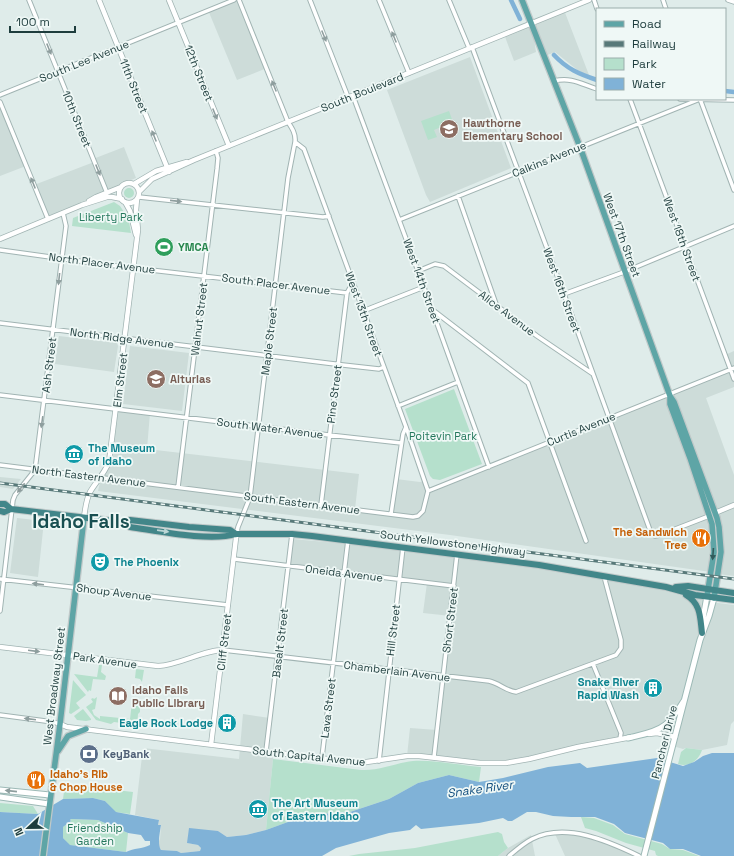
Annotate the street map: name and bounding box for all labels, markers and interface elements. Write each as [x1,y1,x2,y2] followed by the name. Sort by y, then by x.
[10,8,75,34] scale bar
[596,8,726,100] legend
[16,14,50,30] text: 100 m
[632,16,661,32] text: Road
[322,31,328,43] one-way arrow
[391,31,397,42] one-way arrow
[632,36,676,52] text: Railway
[37,37,131,85] street label: South Lee Avenue
[181,43,217,103] street label: 12th Street
[46,44,52,56] one-way arrow
[632,56,657,72] text: Park
[117,57,151,115] street label: 11th Street
[319,69,405,115] street label: South Boulevard
[632,76,666,92] text: Water
[270,79,276,91] one-way arrow
[59,89,95,149] street label: 10th Street
[213,108,219,120] one-way arrow
[463,116,562,143] place label: Hawthorne Elementary School
[438,118,460,140] school or university icon: Hawthorne Elementary School
[151,129,157,141] one-way arrow
[510,138,588,180] street label: Calkins Avenue
[95,164,101,176] one-way arrow
[30,176,36,188] one-way arrow
[600,191,644,279] street label: West 17th Street
[660,195,704,283] street label: West 18th Street
[170,198,182,204] one-way arrow
[79,210,143,224] park label: Liberty Park
[153,236,175,258] sports icon: YMCA
[400,237,444,325] street label: West 14th Street
[178,240,209,254] place label: YMCA
[540,246,584,334] street label: West 16th Street
[48,250,156,276] street label: North Placer Avenue
[221,270,331,298] street label: South Placer Avenue
[342,270,386,358] street label: West 13th Street
[56,273,62,285] one-way arrow
[188,282,210,356] street label: Walnut Street
[476,287,538,339] street label: Alice Avenue
[258,306,280,376] street label: Maple Street
[69,325,175,351] street label: North Ridge Avenue
[39,336,59,394] street label: Ash Street
[110,352,130,408] street label: Elm Street
[323,364,345,424] street label: Pine Street
[145,368,167,390] school or university icon: Alturias
[170,372,211,386] place label: Alturias
[545,409,617,449] street label: Curtis Avenue
[216,415,324,441] street label: South Water Avenue
[39,416,45,428] one-way arrow
[409,429,477,443] park label: Poitevin Park
[88,441,155,468] place label: The Museum of Idaho
[63,443,85,465] museum icon: The Museum of Idaho
[31,462,147,490] street label: North Eastern Avenue
[16,483,25,494] one-way arrow
[243,489,361,517] street label: South Eastern Avenue
[32,509,130,534] district label: Idaho Falls
[613,525,687,552] place label: The Sandwich Tree
[379,527,527,559] street label: South Yellowstone Highway
[690,527,712,549] restaurant icon: The Sandwich Tree
[157,528,170,534] one-way arrow
[710,548,717,560] one-way arrow
[89,551,111,573] theatre icon: The Phoenix
[114,555,180,569] place label: The Phoenix
[304,561,384,585] street label: Oneida Avenue
[76,580,152,604] street label: Shoup Avenue
[32,581,44,587] one-way arrow
[439,586,461,654] street label: Short Street
[383,603,403,657] street label: Hill Street
[269,607,291,679] street label: Basalt Street
[214,613,234,671] street label: Cliff Street
[40,626,68,746] street label: West Broadway Street
[28,648,40,654] one-way arrow
[72,649,138,671] street label: Park Avenue
[343,658,451,684] street label: Chamberlain Avenue
[577,675,640,702] place label: Snake River Rapid Wash
[317,677,339,739] street label: Lava Street
[642,677,664,699] building icon: Snake River Rapid Wash
[132,683,205,710] place label: Idaho Falls Public Library
[107,685,129,707] library icon: Idaho Falls Public Library
[648,704,680,780] street label: Pancheri Drive
[216,712,238,734] building icon: Eagle Rock Lodge
[24,716,36,722] one-way arrow
[119,716,213,730] place label: Eagle Rock Lodge
[78,743,100,765] bank icon: KeyBank
[252,743,366,769] street label: South Capital Avenue
[103,747,150,761] place label: KeyBank
[50,767,123,794] place label: Idaho's Rib & Chop House
[25,769,47,791] restaurant icon: Idaho's Rib & Chop House
[446,776,515,802] water label: Snake River
[5,788,17,794] one-way arrow
[272,796,359,823] place label: The Art Museum of Eastern Idaho
[247,798,269,820] museum icon: The Art Museum of Eastern Idaho
[8,808,48,848] north arrow
[67,821,123,848] park label: Friendship Garden
[11,826,27,838] text: N

